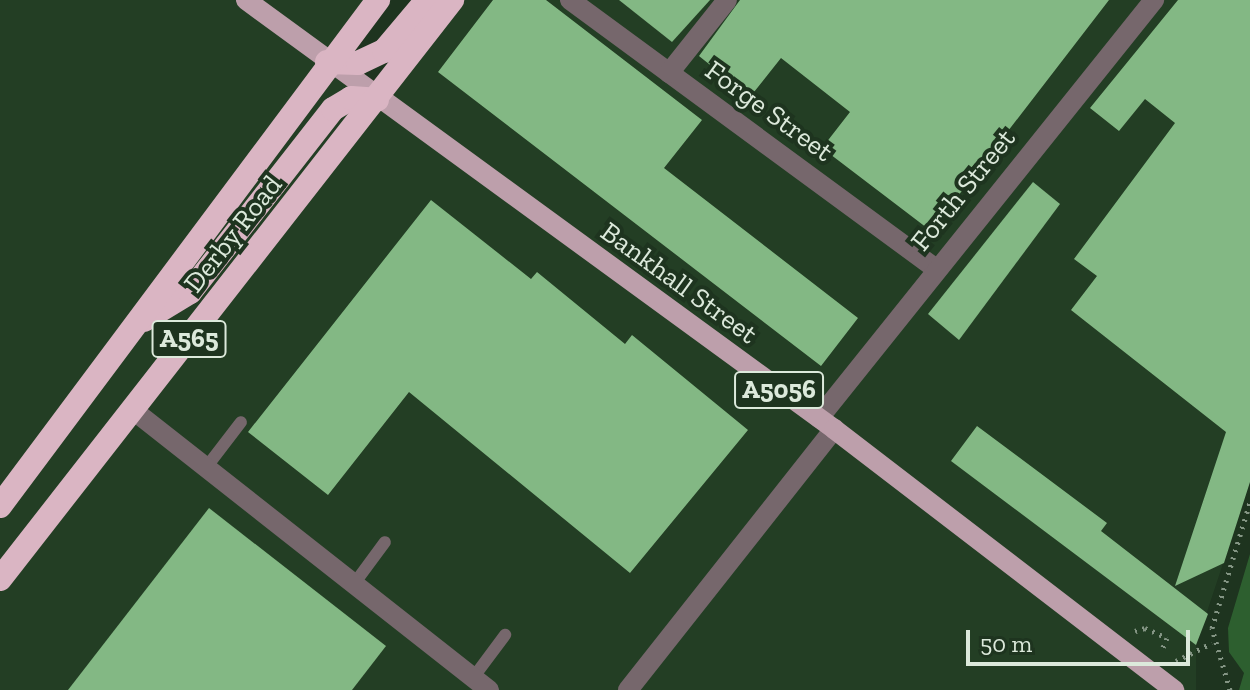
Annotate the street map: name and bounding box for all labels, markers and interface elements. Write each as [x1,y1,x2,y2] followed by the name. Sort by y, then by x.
[699,53,839,169] street label: Forge Street
[904,122,1022,258] street label: Forth Street
[177,168,289,300] street label: Derby Road
[594,215,764,351] street label: Bankhall Street
[151,317,227,361] road number: A565
[733,368,825,412] road number: A5056
[970,614,1194,664] scale bar
[980,629,1032,658] text: 50 m

